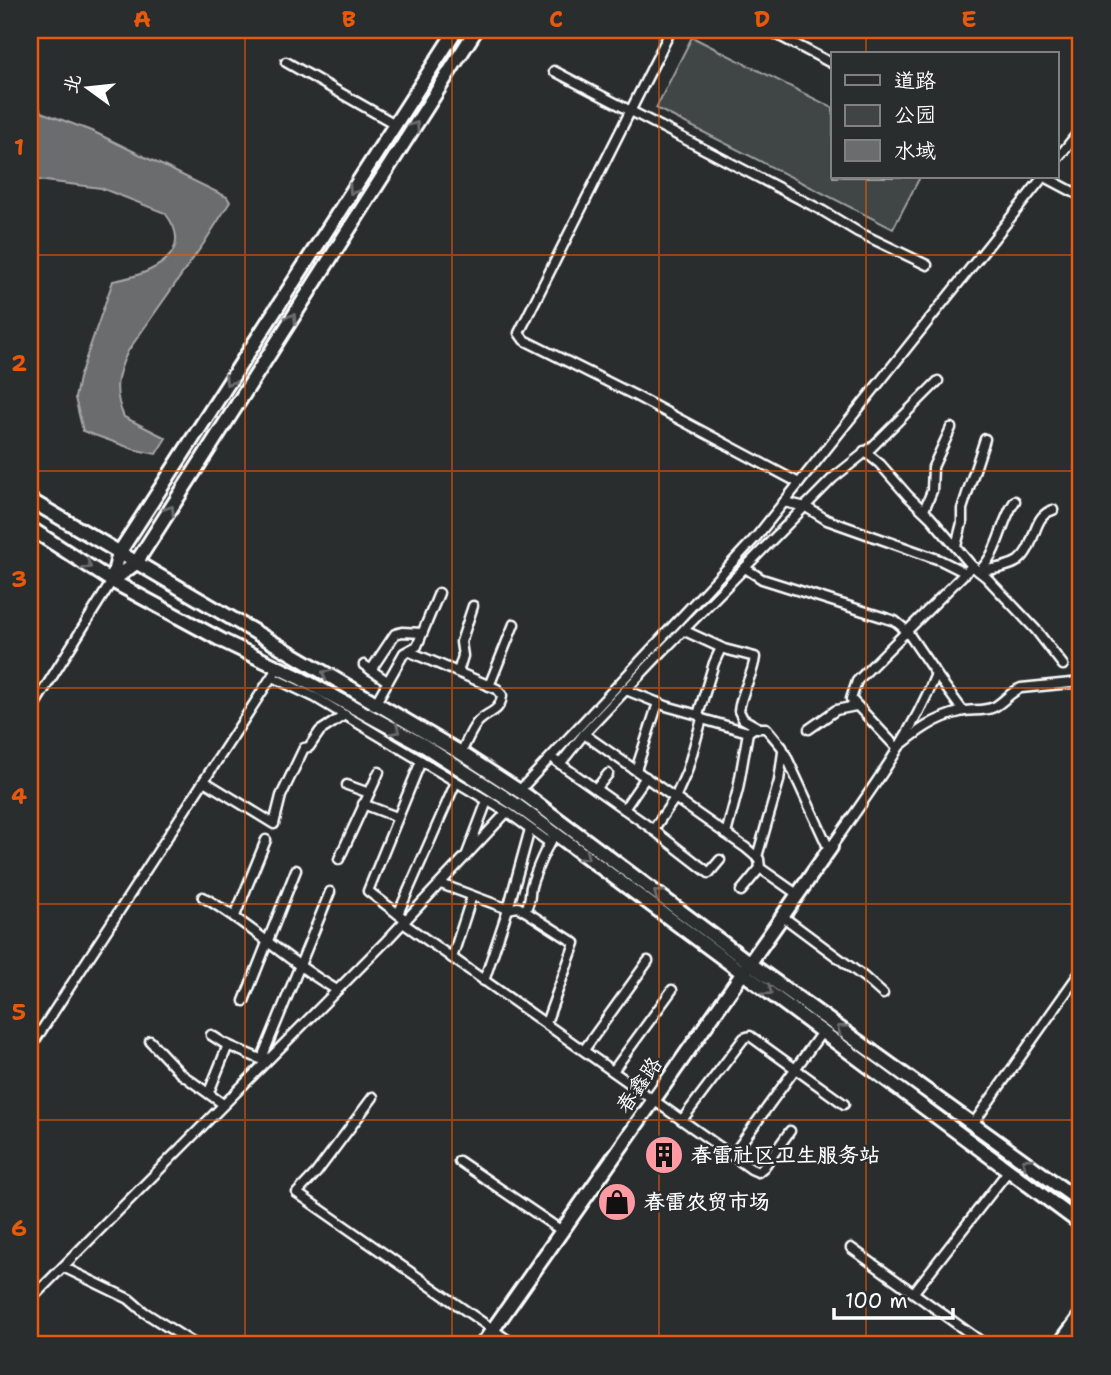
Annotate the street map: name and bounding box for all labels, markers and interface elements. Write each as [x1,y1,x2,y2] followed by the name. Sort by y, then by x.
[133,4,151,34] text: A
[342,4,356,34] text: B
[549,4,563,34] text: C
[754,4,770,34] text: D
[961,4,977,34] text: E
[52,52,122,122] north arrow
[831,52,1058,178] legend
[894,67,936,95] text: 道路
[58,71,87,96] text: 北
[894,101,936,129] text: 公园
[406,121,419,134] one-way arrow
[14,132,24,162] text: 1
[894,137,936,165] text: 水域
[348,182,361,195] one-way arrow
[284,313,297,326] one-way arrow
[11,348,27,378] text: 2
[225,374,238,387] one-way arrow
[161,504,174,517] one-way arrow
[80,557,93,570] one-way arrow
[11,564,27,594] text: 3
[321,669,334,682] one-way arrow
[389,722,401,735] one-way arrow
[11,781,27,811] text: 4
[577,847,590,860] one-way arrow
[653,890,666,903] one-way arrow
[760,983,773,996] one-way arrow
[12,997,26,1027] text: 5
[837,1025,849,1037] one-way arrow
[609,1051,669,1119] street label: 春鑫路
[643,1134,685,1176] building icon: 春雷社区卫生服务站
[691,1141,880,1169] place label: 春雷社区卫生服务站
[1021,1158,1034,1171] one-way arrow
[596,1181,638,1223] shop icon: 春雷农贸市场
[644,1188,770,1216] place label: 春雷农贸市场
[11,1213,27,1243] text: 6
[834,1277,954,1321] scale bar
[845,1287,908,1315] text: 100 m

